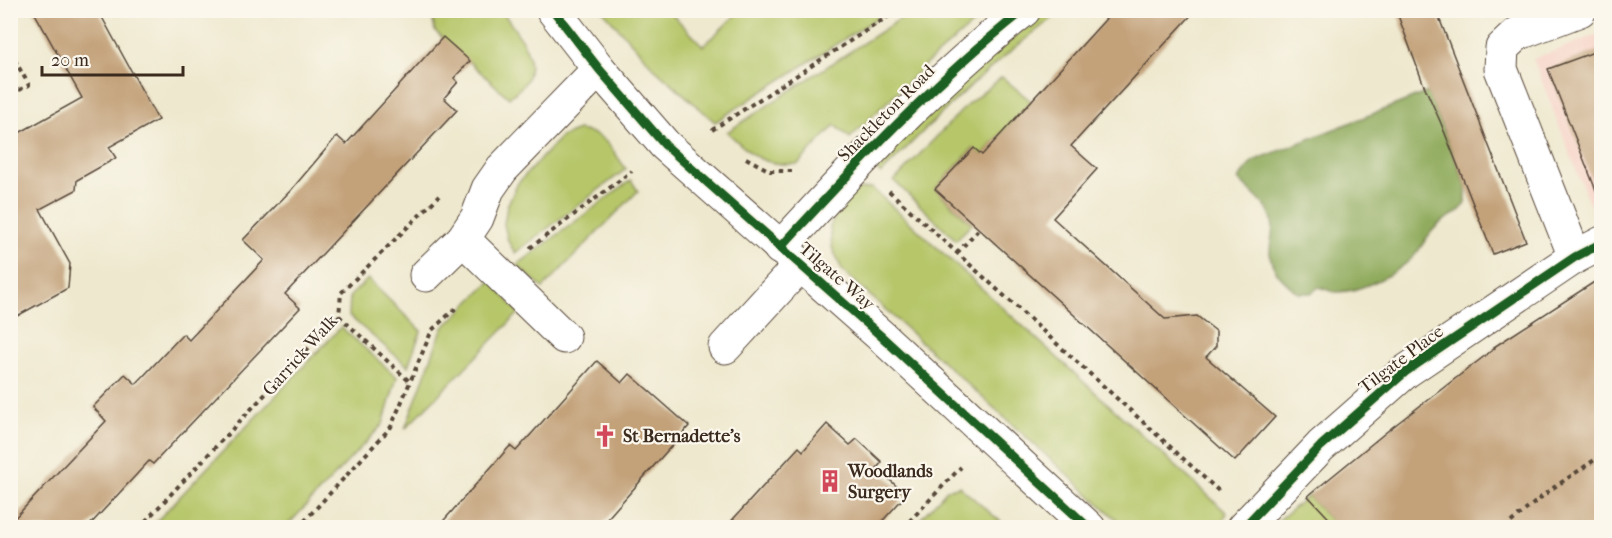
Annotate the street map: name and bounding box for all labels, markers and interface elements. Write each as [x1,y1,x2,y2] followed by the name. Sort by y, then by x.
[42,39,183,77] scale bar
[51,50,89,71] text: 20 m
[834,60,939,166] street label: Shackleton Road
[795,238,880,316] street label: Tilgate Way
[259,310,343,400] street label: Garrick Walk
[1355,321,1448,398] street label: Tilgate Place
[592,423,618,449] church icon: St Bernadette's
[623,426,741,447] place label: St Bernadette's
[847,461,933,503] place label: Woodlands Surgery
[817,468,843,494] building icon: Woodlands Surgery

